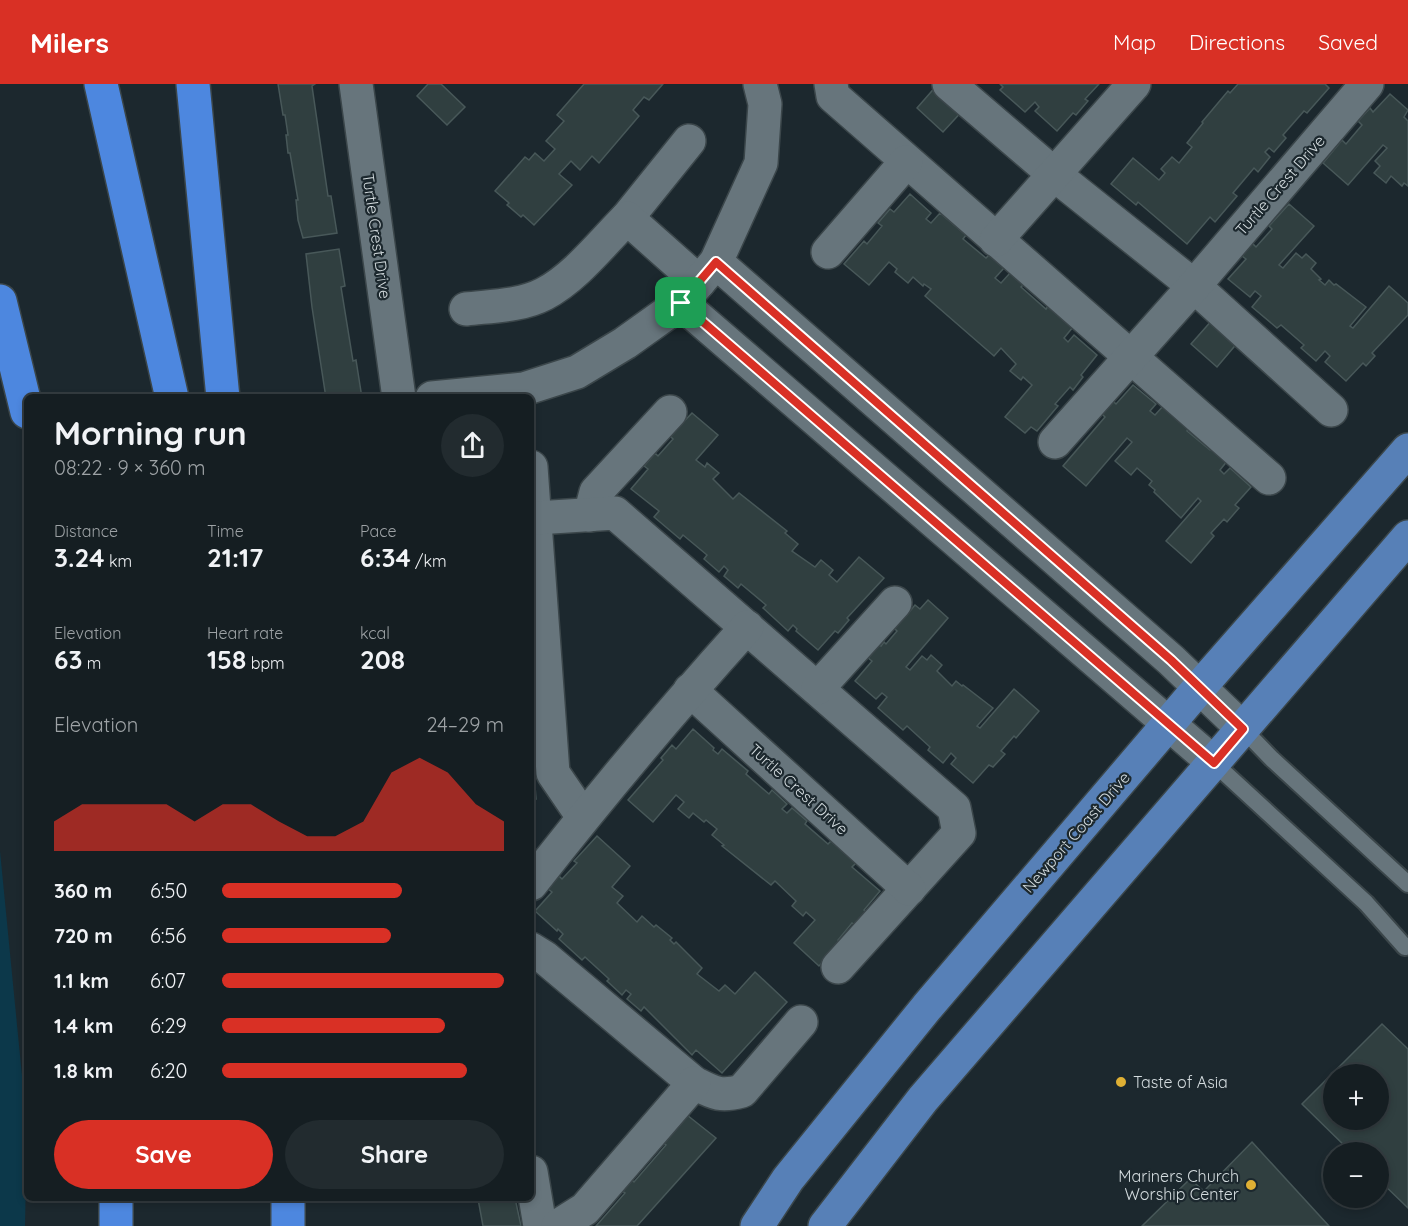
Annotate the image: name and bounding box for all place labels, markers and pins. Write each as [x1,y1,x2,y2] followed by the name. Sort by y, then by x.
[655,277,706,328] pin
[1133,1072,1228,1092] place label: Taste of Asia
[1114,1075,1128,1089] marker: Taste of Asia
[1118,1166,1239,1204] place label: Mariners Church Worship Center
[1244,1178,1258,1192] marker: Mariners Church Worship Center

